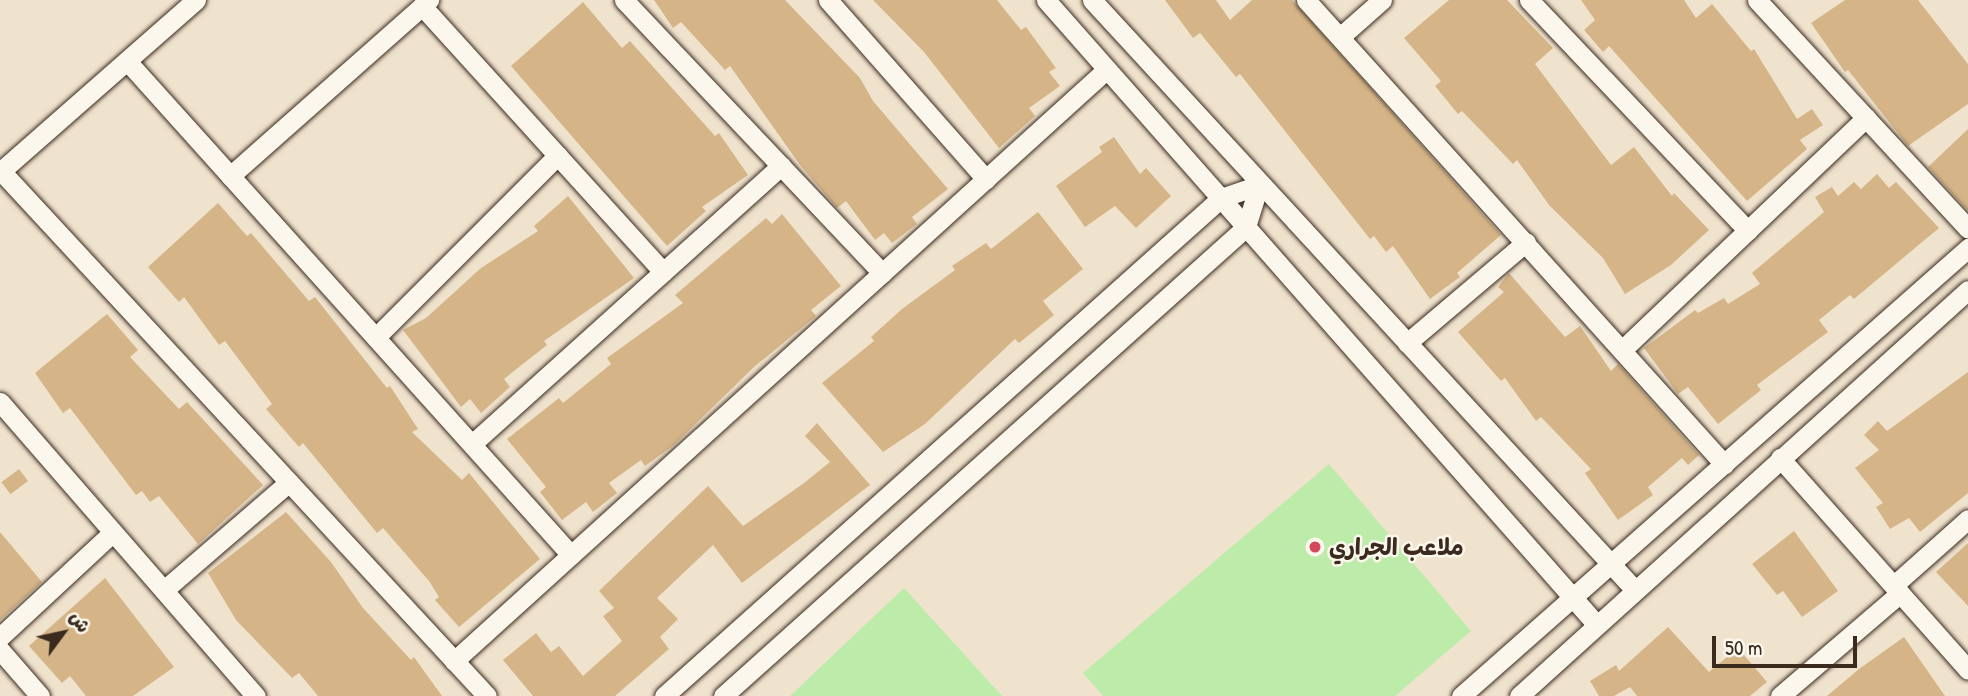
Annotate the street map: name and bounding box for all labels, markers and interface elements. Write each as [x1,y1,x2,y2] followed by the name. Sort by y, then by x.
[1329,533,1464,561] place label: ملاعب الجراري
[1307,539,1323,555] marker: ملاعب الجراري
[28,598,98,668] north arrow
[64,606,97,637] text: ش
[1716,622,1861,666] scale bar
[1725,633,1762,662] text: 50 m

